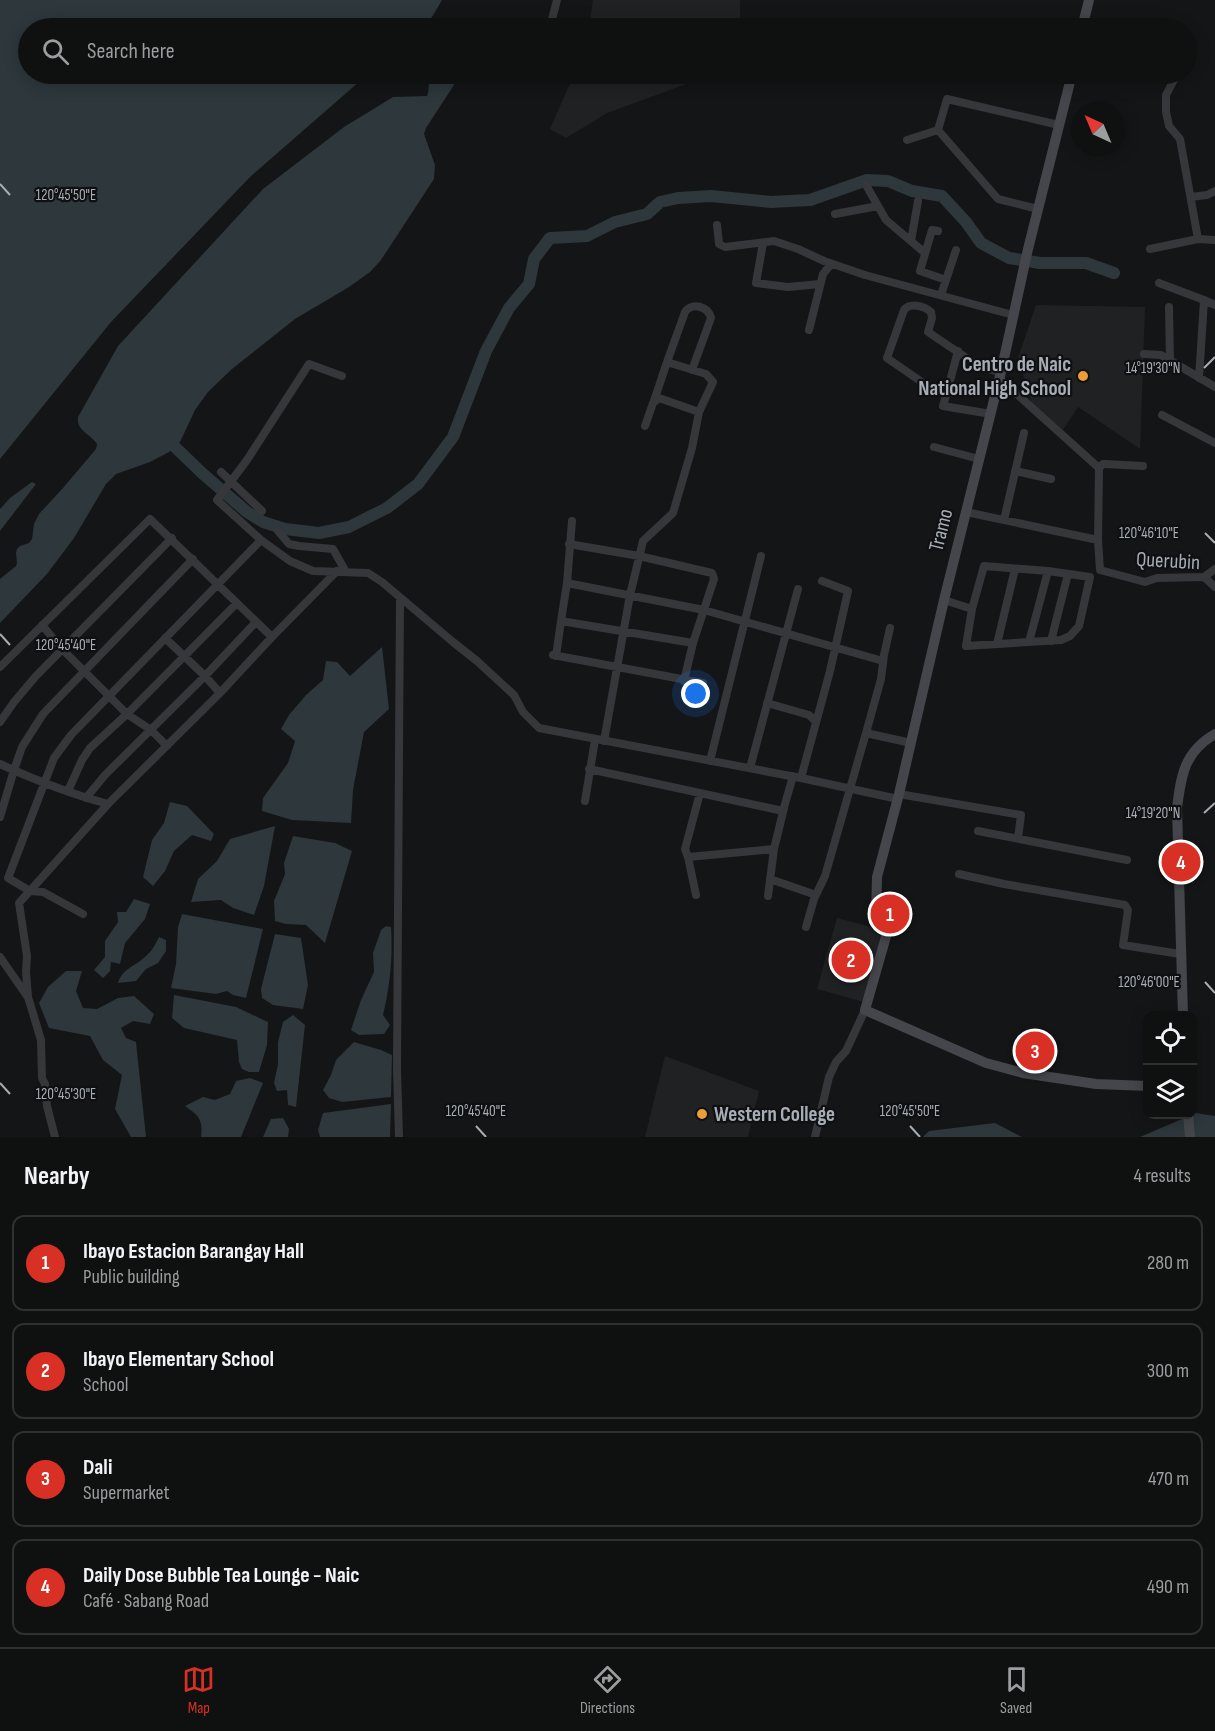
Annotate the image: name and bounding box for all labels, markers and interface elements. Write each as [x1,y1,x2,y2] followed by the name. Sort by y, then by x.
[18,18,1197,84] search box
[39,35,72,68] icon: search
[87,38,174,65] text: Search here
[1071,102,1125,156] north arrow
[36,186,96,205] text: 120°45'50"E
[918,352,1071,401] place label: Centro de Naic National High School
[1126,359,1180,378] text: 14°19'30"N
[1076,369,1090,383] marker: Centro de Naic National High School
[924,506,958,554] street label: Tramo
[1119,524,1179,543] text: 120°46'10"E
[1135,547,1201,575] street label: Querubin
[36,636,96,655] text: 120°45'40"E
[681,679,710,708] your location
[1126,804,1180,823] text: 14°19'20"N
[1162,840,1200,884] pin: 4
[870,892,910,936] pin: 1
[832,938,870,982] pin: 2
[1118,973,1180,992] text: 120°46'00"E
[1143,1011,1197,1119] map controls
[1143,1011,1197,1065] button: locate
[1016,1028,1054,1074] pin: 3
[1143,1065,1197,1119] button: layers
[36,1085,96,1104] text: 120°45'30"E
[446,1102,506,1121] text: 120°45'40"E
[714,1102,835,1127] place label: Western College
[880,1102,940,1121] text: 120°45'50"E
[695,1107,709,1121] marker: Western College
[24,1161,90,1192] text: Nearby
[1134,1164,1191,1188] text: 4 results
[83,1238,304,1265] text: Ibayo Estacion Barangay Hall
[42,1251,49,1275] text: 1
[1147,1251,1189,1275] text: 280 m
[83,1265,180,1289] text: Public building
[83,1346,274,1373] text: Ibayo Elementary School
[41,1359,50,1383] text: 2
[1147,1359,1189,1383] text: 300 m
[83,1373,128,1397] text: School
[83,1454,113,1481] text: Dali
[41,1467,50,1491] text: 3
[1148,1467,1189,1491] text: 470 m
[83,1481,170,1505] text: Supermarket
[83,1562,359,1589] text: Daily Dose Bubble Tea Lounge - Naic
[41,1575,50,1599] text: 4
[1147,1575,1189,1599] text: 490 m
[83,1589,209,1613] text: Café · Sabang Road
[182,1663,215,1718] tab: Map
[580,1663,635,1718] tab: Directions
[1000,1663,1033,1718] tab: Saved

